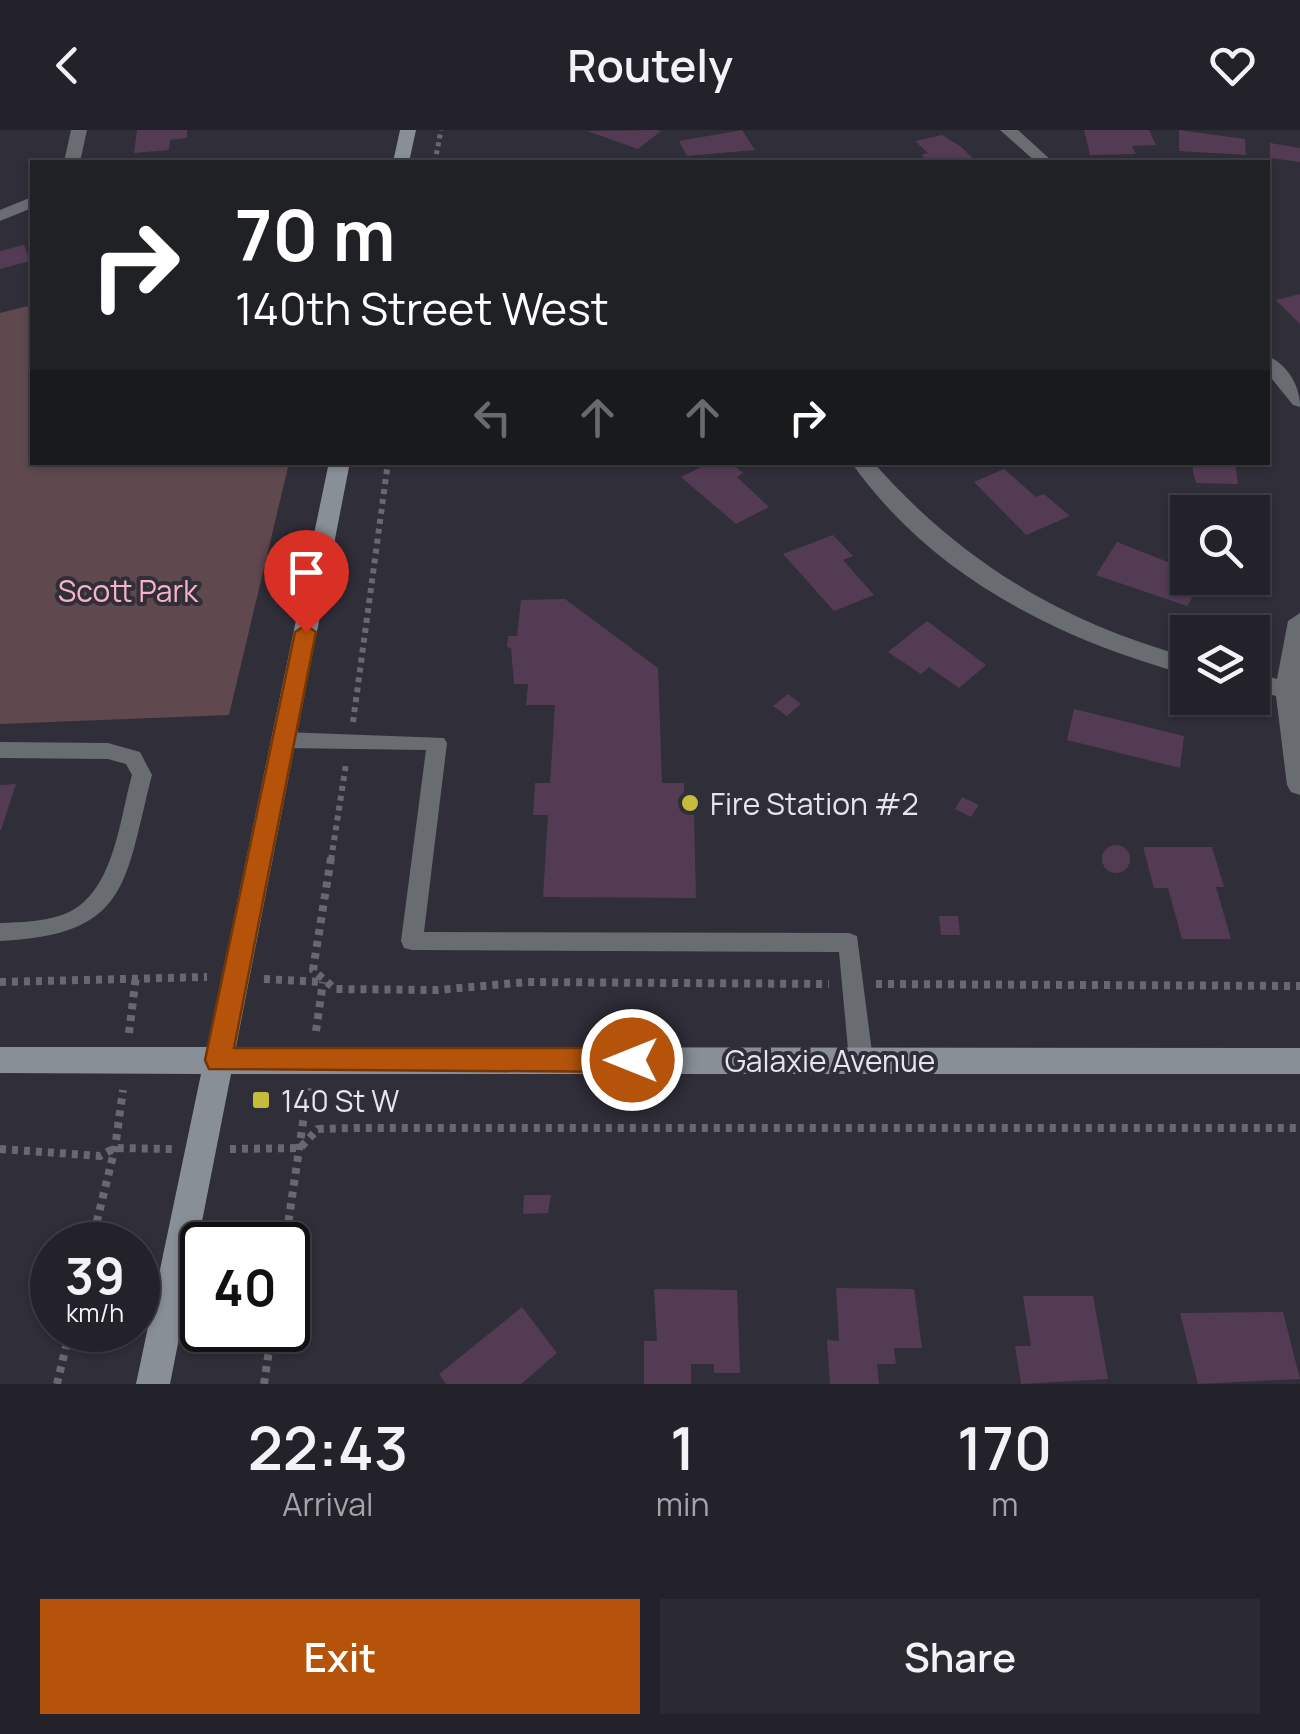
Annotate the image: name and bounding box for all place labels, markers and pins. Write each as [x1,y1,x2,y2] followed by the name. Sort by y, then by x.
[264,530,349,633] pin
[710,783,919,824] place label: Fire Station #2
[679,792,701,814] marker: Fire Station #2
[281,1080,399,1121] place label: 140 St W
[250,1089,272,1111] marker: 140 St W

